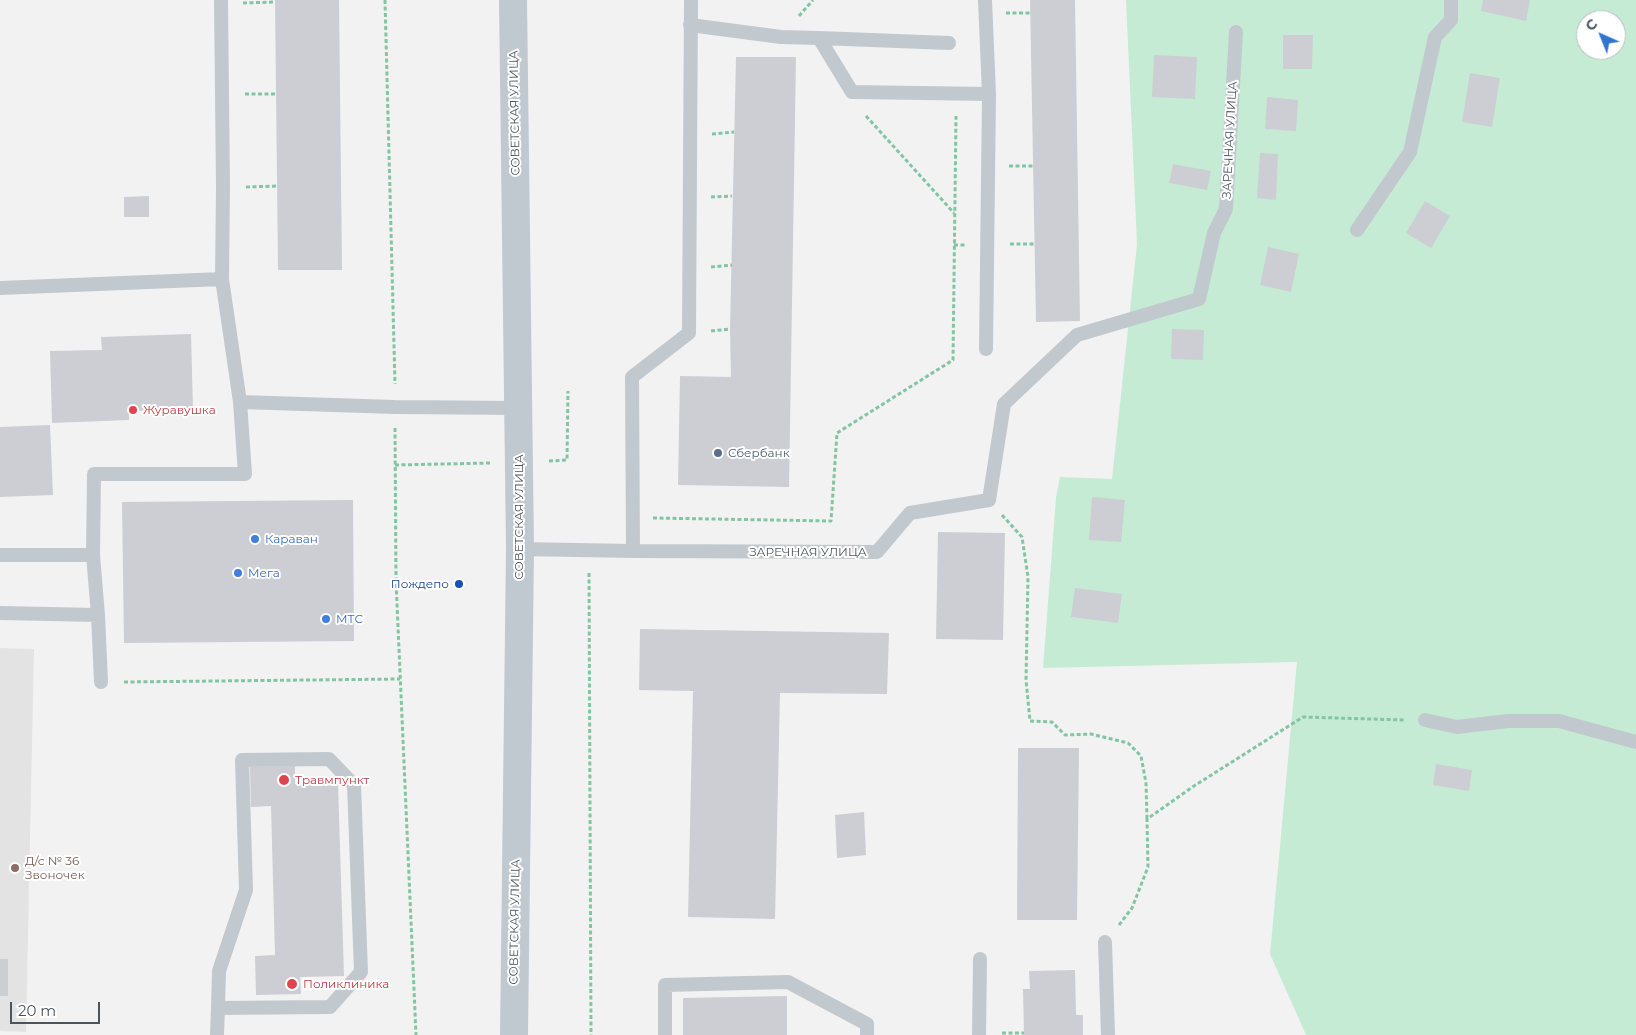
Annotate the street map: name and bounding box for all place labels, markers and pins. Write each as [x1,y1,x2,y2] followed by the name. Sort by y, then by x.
[143,403,216,417] place label: Журавушка
[127,404,139,416] marker: Журавушка
[728,446,790,460] place label: Сбербанк
[712,447,724,459] marker: Сбербанк
[265,532,318,546] place label: Караван
[249,533,261,545] marker: Караван
[248,566,280,580] place label: Мега
[232,567,244,579] marker: Мега
[391,577,449,591] place label: Пождепо
[453,578,465,590] marker: Пождепо
[336,612,363,626] place label: МТС
[320,613,332,625] marker: МТС
[277,773,291,787] marker: Травмпункт
[295,773,369,787] place label: Травмпункт
[25,854,85,882] place label: Д/с № 36 Звоночек
[9,862,21,874] marker: Д/с № 36 Звоночек
[285,977,299,991] marker: Поликлиника
[303,977,389,991] place label: Поликлиника

